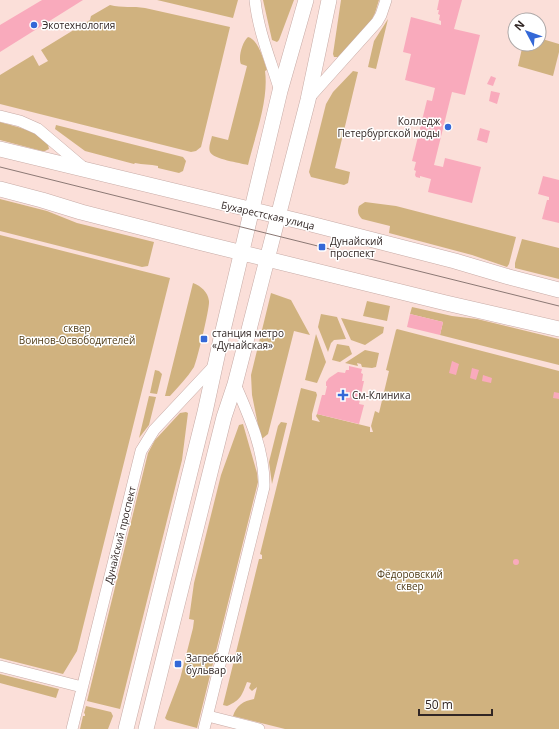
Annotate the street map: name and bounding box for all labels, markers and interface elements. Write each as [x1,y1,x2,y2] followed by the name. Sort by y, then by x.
[507,12,547,52] north arrow
[510,17,528,33] text: N
[42,18,115,32] place label: Экотехнология
[29,20,39,30] marker: Экотехнология
[338,114,441,140] place label: Колледж Петербургской моды
[443,122,453,132] marker: Колледж Петербургской моды
[220,197,316,233] street label: Бухарестская улица
[330,234,383,260] place label: Дунайский проспект
[317,242,327,252] marker: Дунайский проспект
[19,321,135,347] park label: сквер Воинов-Освободителей
[212,326,284,352] place label: станция метро «Дунайская»
[199,334,209,344] marker: станция метро «Дунайская»
[352,388,410,402] place label: См-Клиника
[337,389,349,401] marker: См-Клиника
[101,484,139,585] street label: Дунайский проспект
[377,567,443,593] park label: Фёдоровский сквер
[186,651,242,677] place label: Загребский бульвар
[173,659,183,669] marker: Загребский бульвар
[419,691,492,717] scale bar
[425,696,453,713] text: 50 m

